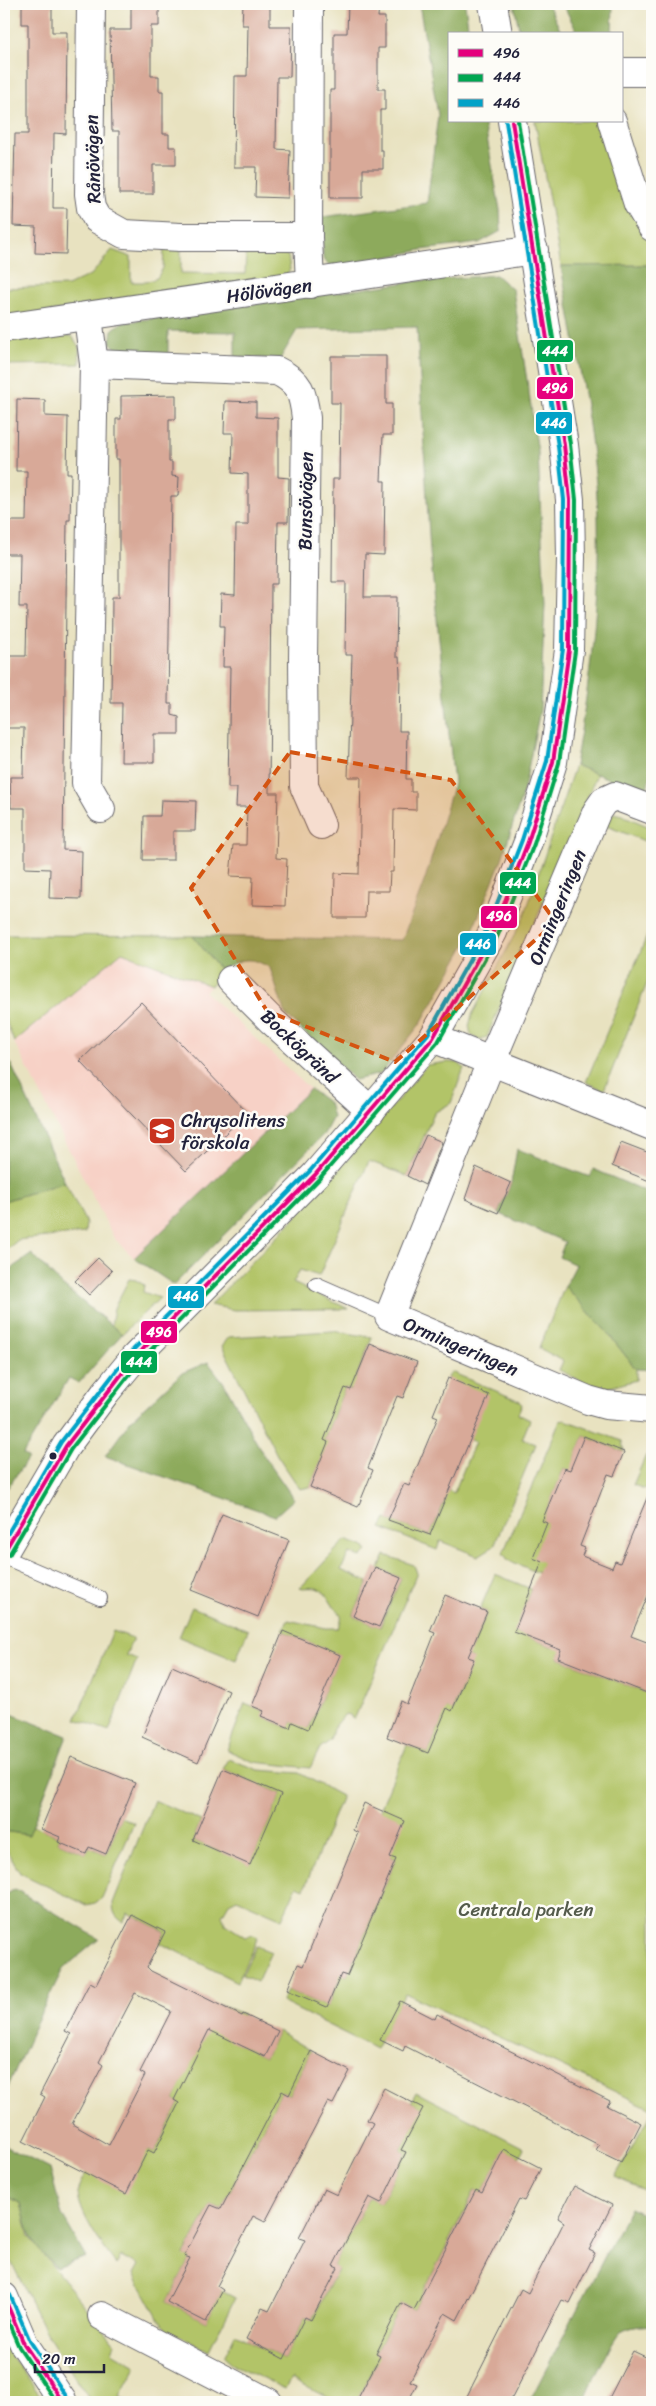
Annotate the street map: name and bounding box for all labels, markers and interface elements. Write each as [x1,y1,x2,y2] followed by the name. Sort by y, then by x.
[448,32,624,122] legend
[493,40,520,66] text: 496
[493,64,521,90] text: 444
[493,90,520,116] text: 446
[74,114,111,204] street label: Rånövägen
[224,268,314,313] street label: Hölövägen
[536,339,574,363] line badge: 444
[541,339,568,364] text: 444
[536,376,574,400] line badge: 496
[541,376,568,401] text: 496
[535,411,573,435] line badge: 446
[540,411,567,436] text: 446
[288,451,323,551] street label: Bunsövägen
[519,844,596,970] street label: Ormingeringen
[499,871,537,895] line badge: 444
[504,871,531,896] text: 444
[485,904,512,929] text: 496
[480,905,518,929] line badge: 496
[459,932,497,956] line badge: 446
[464,932,491,957] text: 446
[253,1001,348,1093] street label: Bockögränd
[181,1104,285,1159] place label: Chrysolitens förskola
[147,1116,177,1146] school or university icon: Chrysolitens förskola
[172,1284,199,1309] text: 446
[167,1285,205,1309] line badge: 446
[398,1307,524,1386] street label: Ormingeringen
[140,1320,178,1344] line badge: 496
[145,1320,172,1345] text: 496
[120,1350,158,1374] line badge: 444
[125,1350,152,1375] text: 444
[48,1451,58,1461] unlabelled marker
[459,1893,593,1926] park label: Centrala parken
[35,2341,104,2373] scale bar
[42,2346,76,2372] text: 20 m

